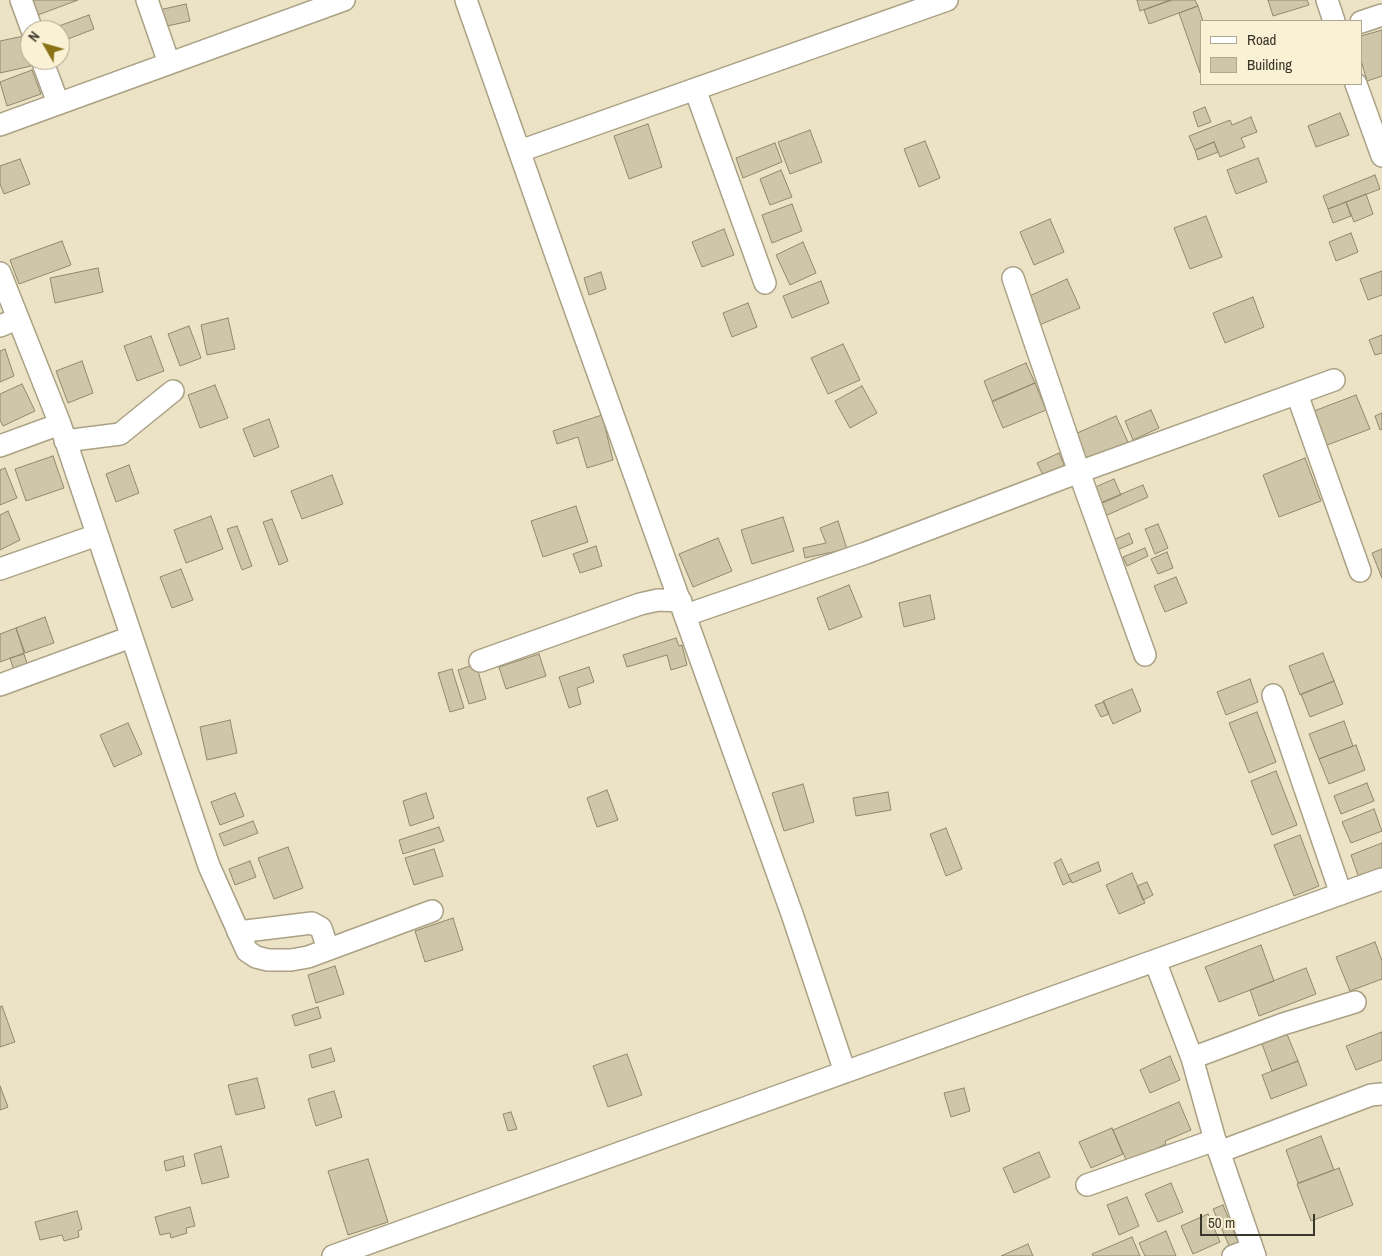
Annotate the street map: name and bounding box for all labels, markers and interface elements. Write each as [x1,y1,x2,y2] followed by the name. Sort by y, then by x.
[20,20,70,70] north arrow
[1200,20,1362,85] legend
[24,28,44,45] text: N
[1247,29,1276,50] text: Road
[1247,54,1292,75] text: Building
[1202,1204,1317,1236] scale bar
[1208,1212,1235,1233] text: 50 m

